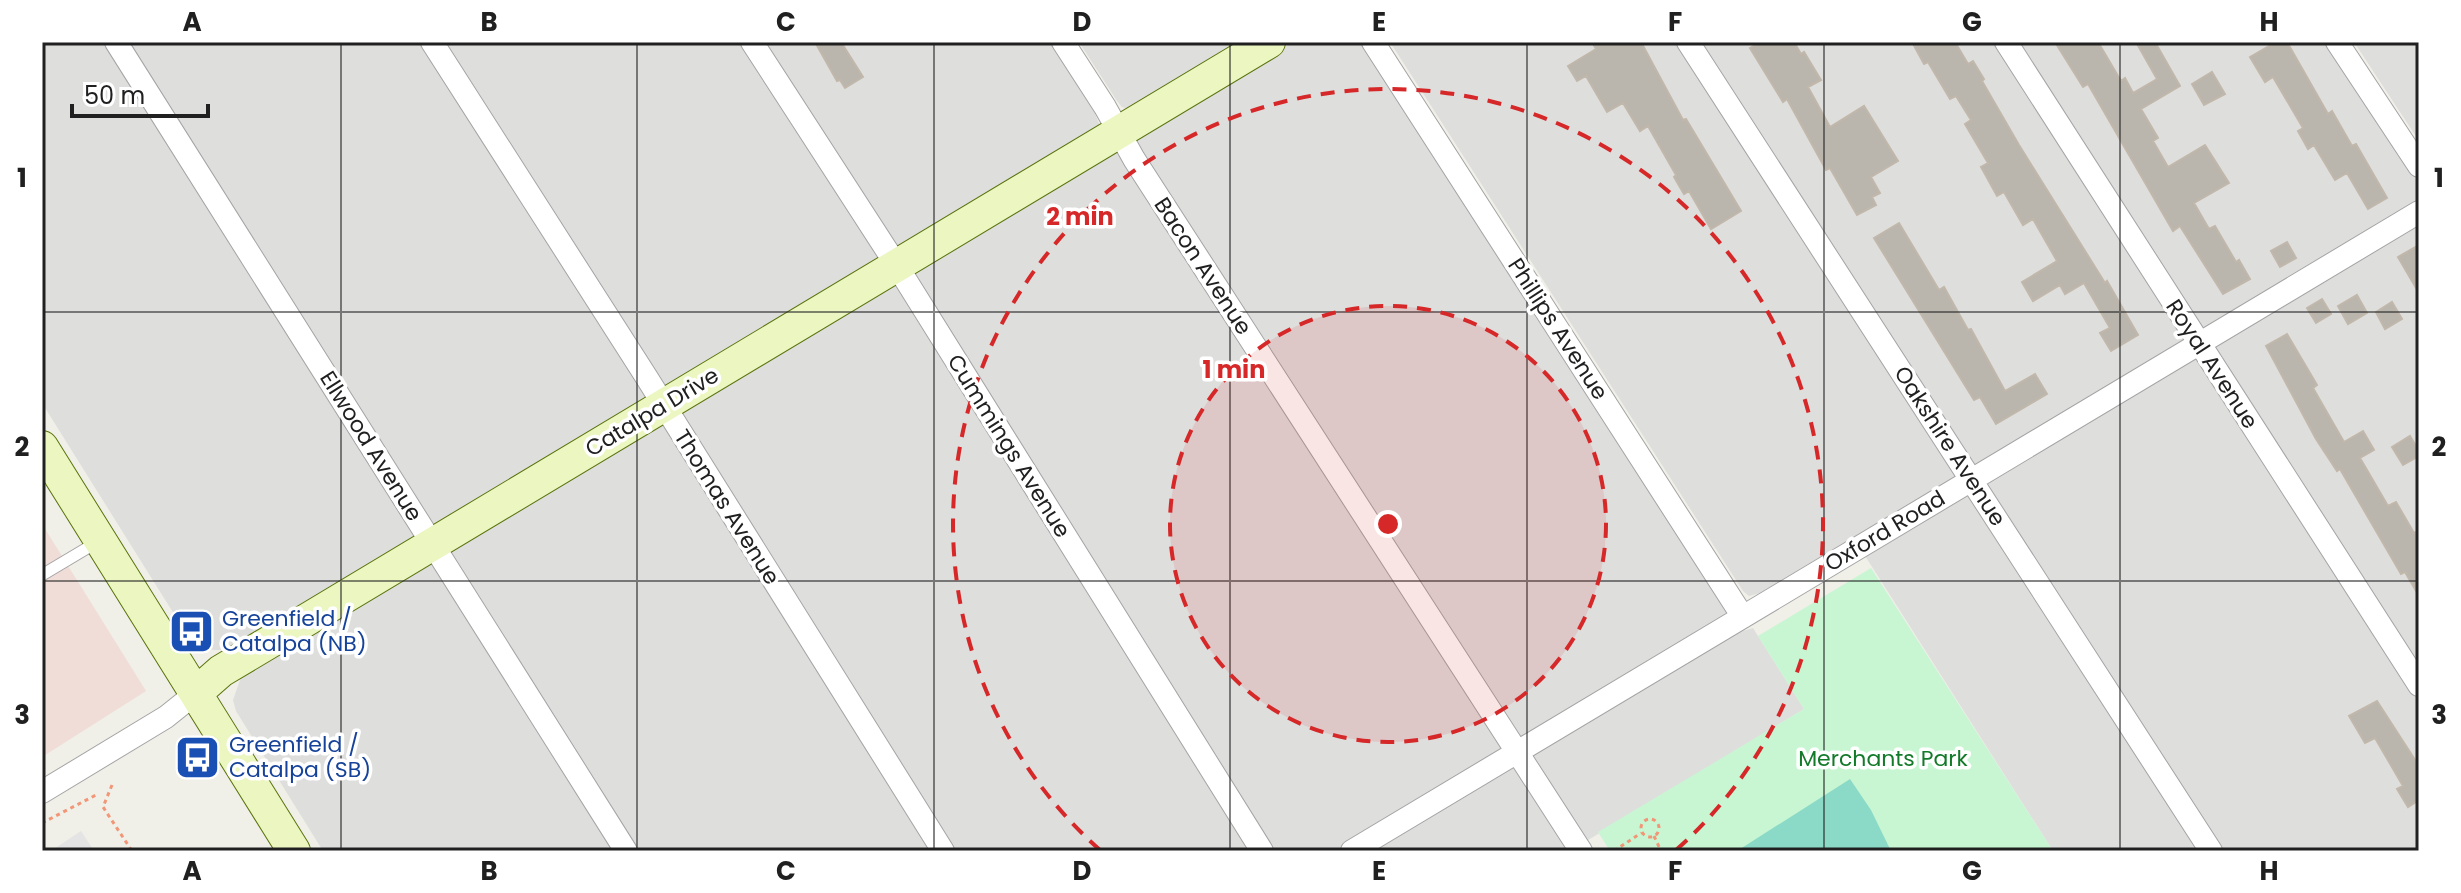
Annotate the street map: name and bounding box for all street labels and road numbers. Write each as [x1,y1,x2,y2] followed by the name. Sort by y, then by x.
[1147,191,1259,341] street label: Bacon Avenue
[1501,252,1615,406] street label: Phillips Avenue
[2159,293,2265,435] street label: Royal Avenue
[940,348,1078,544] street label: Cummings Avenue
[579,360,725,464] street label: Catalpa Drive
[1887,360,2013,532] street label: Oakshire Avenue
[312,365,430,527] street label: Ellwood Avenue
[667,423,787,591] street label: Thomas Avenue
[1819,483,1951,579] street label: Oxford Road

